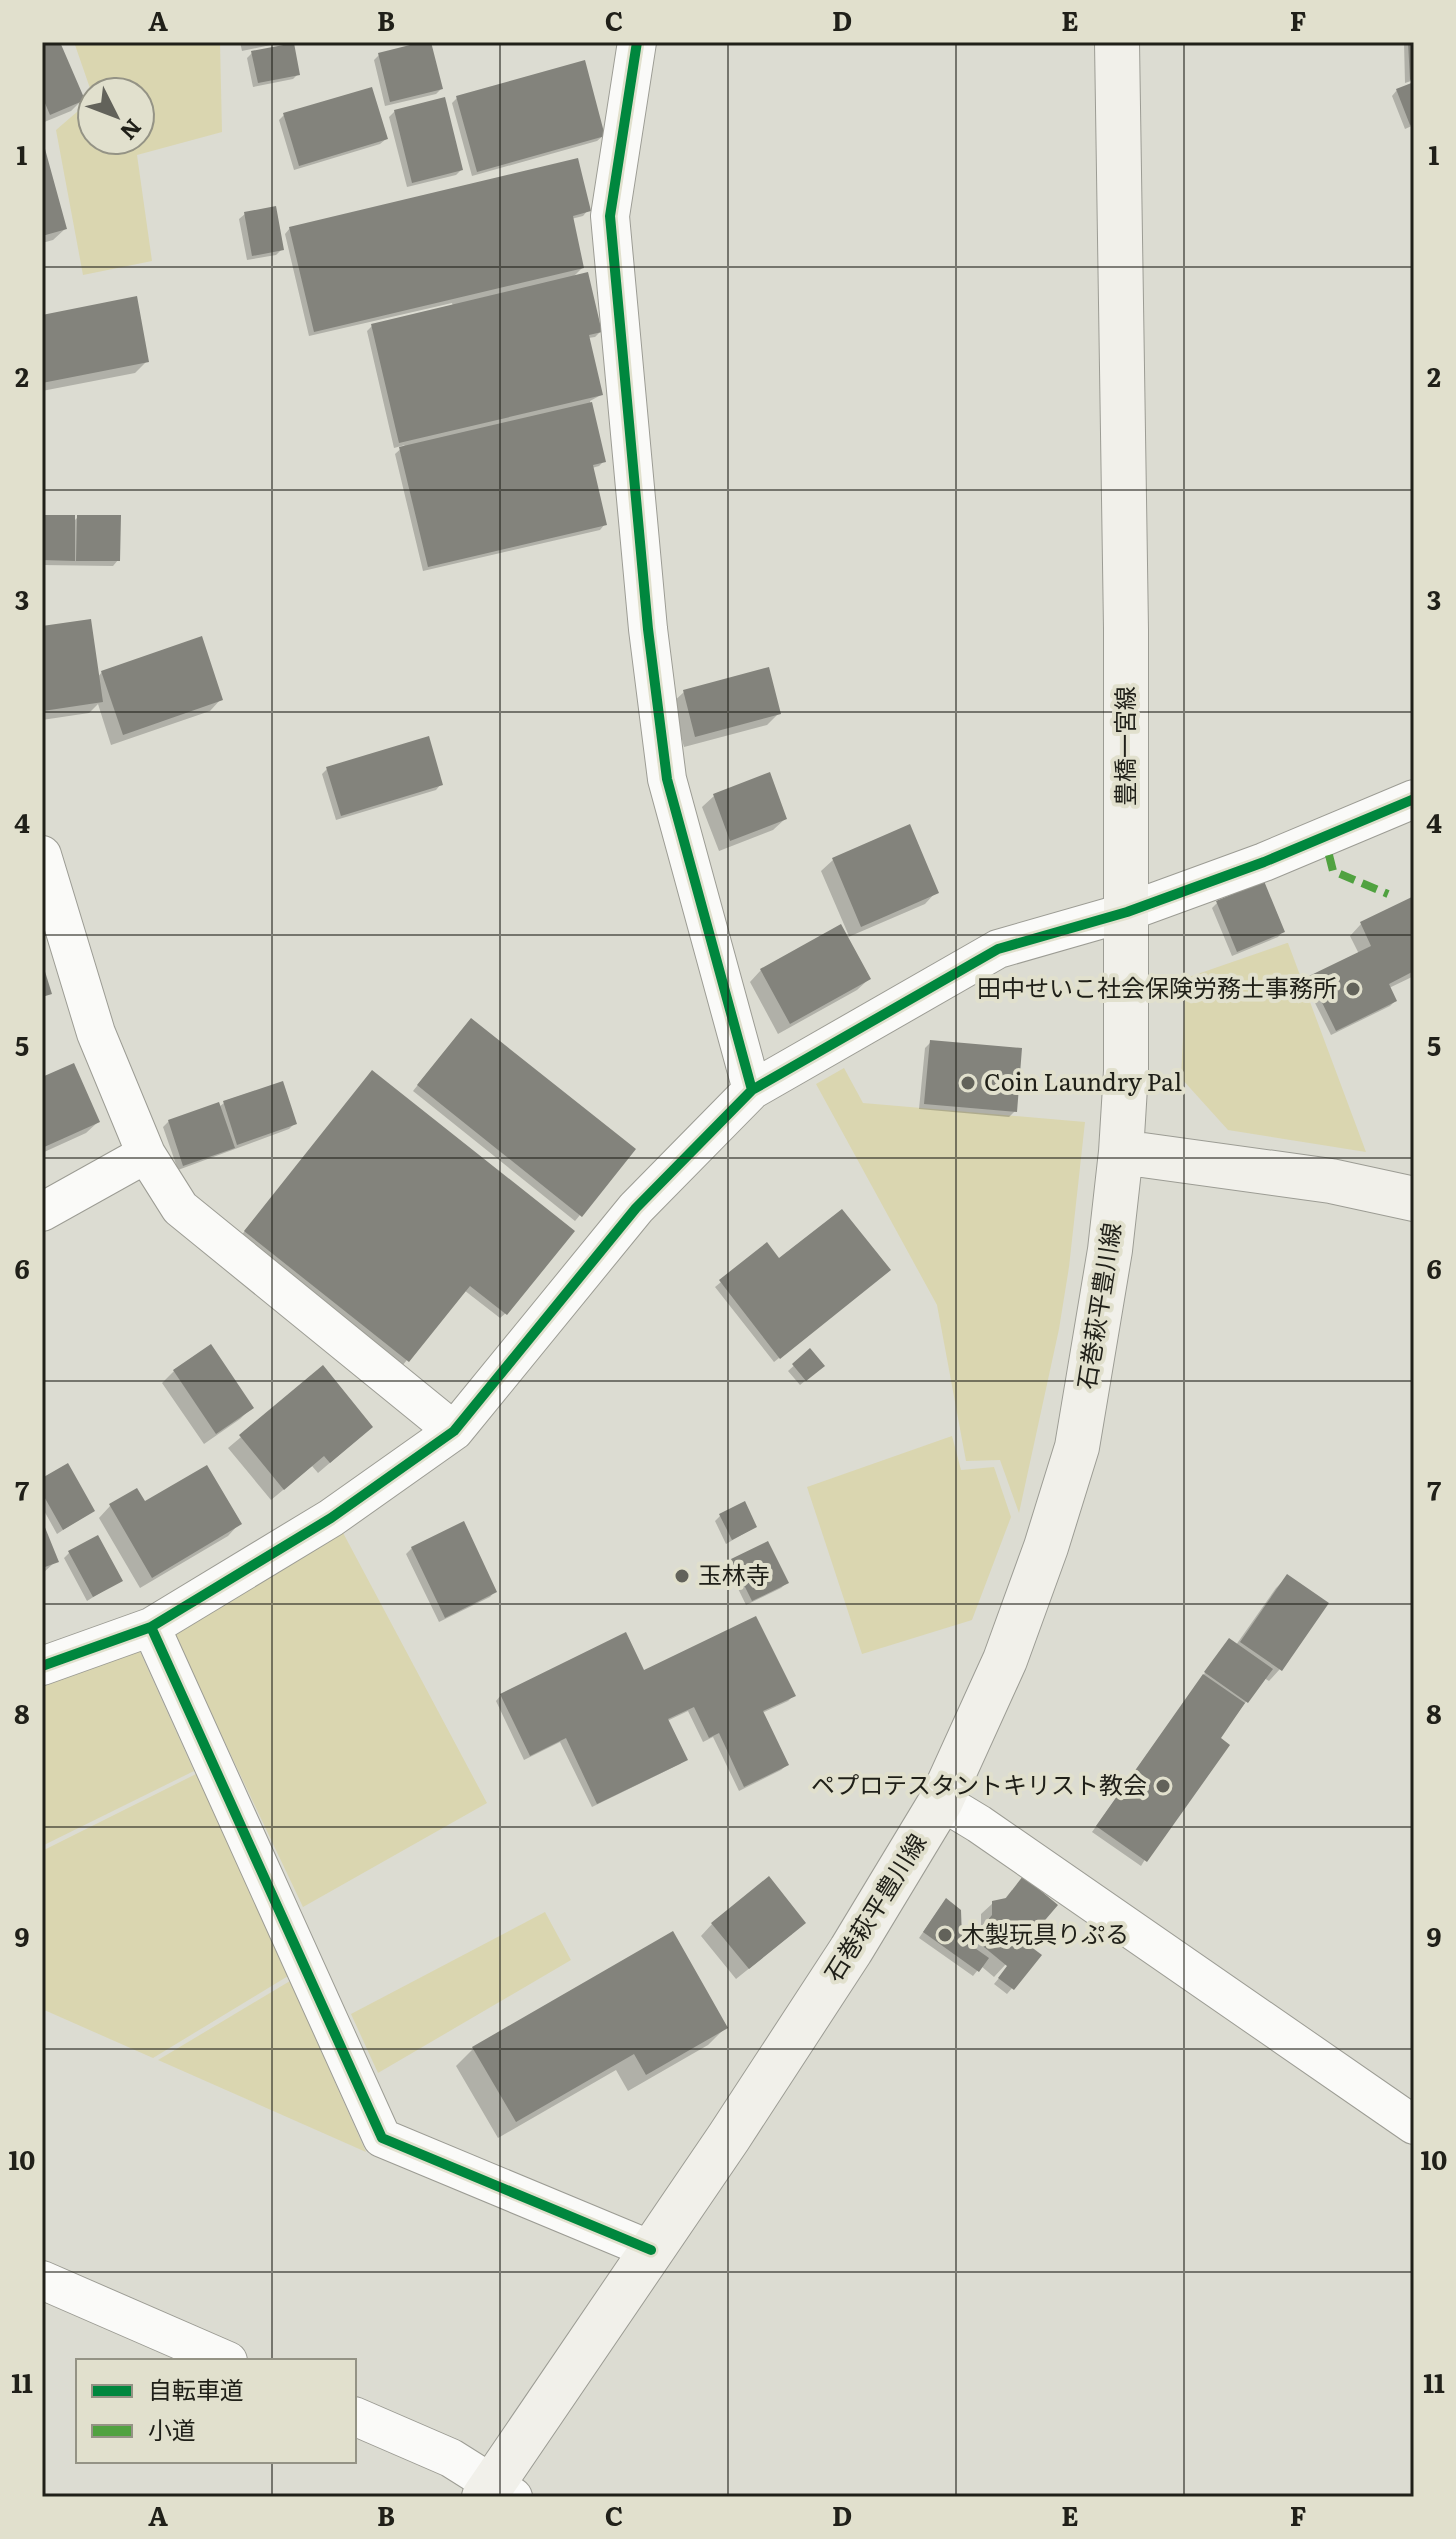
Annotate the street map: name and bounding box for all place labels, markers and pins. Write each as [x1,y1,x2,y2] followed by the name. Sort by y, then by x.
[977,969,1337,1004] place label: 田中せいこ社会保険労務士事務所
[1344,980,1362,998] marker: 田中せいこ社会保険労務士事務所
[984,1063,1182,1098] place label: Coin Laundry Pal
[959,1074,977,1092] marker: Coin Laundry Pal
[698,1556,770,1591] place label: 玉林寺
[673,1567,691,1585] marker: 玉林寺
[811,1766,1147,1801] place label: ペプロテスタントキリスト教会
[1154,1777,1172,1795] marker: ペプロテスタントキリスト教会
[961,1915,1129,1950] place label: 木製玩具りぷる
[936,1926,954,1944] marker: 木製玩具りぷる

